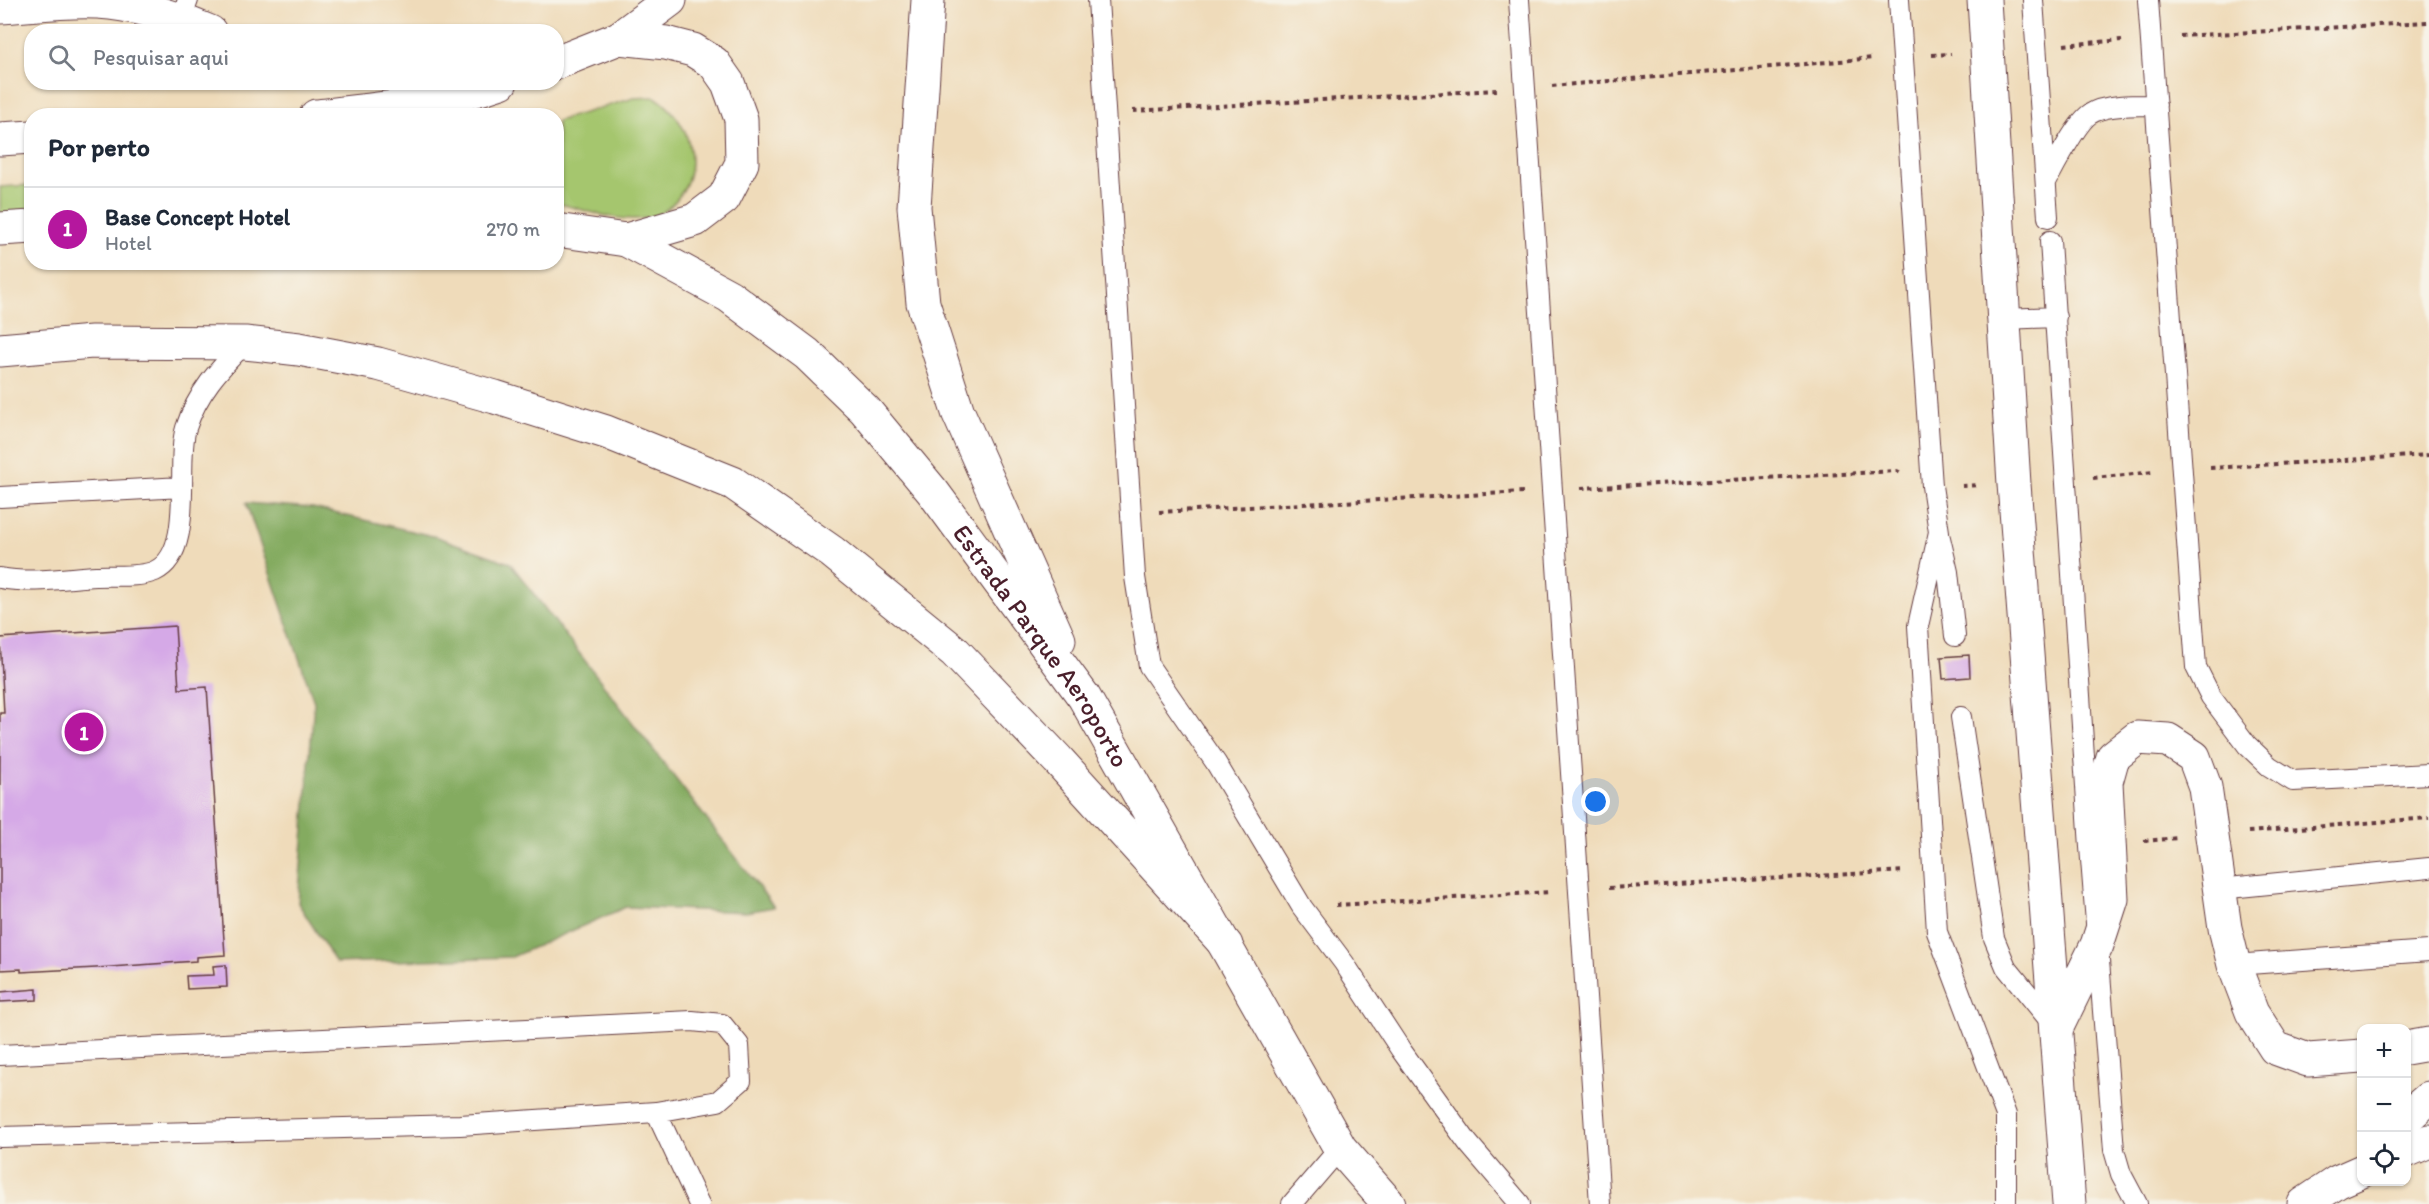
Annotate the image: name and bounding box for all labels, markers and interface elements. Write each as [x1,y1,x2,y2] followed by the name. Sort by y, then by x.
[24,24,564,90] search box
[45,41,78,74] icon: search
[93,44,229,71] text: Pesquisar aqui
[48,131,150,163] text: Por perto
[105,204,290,231] text: Base Concept Hotel
[63,217,72,241] text: 1
[486,217,540,241] text: 270 m
[105,231,152,255] text: Hotel
[946,518,1137,773] street label: Estrada Parque Aeroporto
[64,710,104,754] pin: 1
[1581,787,1610,816] your location
[2357,1024,2411,1186] map controls
[2357,1024,2411,1078] button: +
[2357,1078,2411,1132] button: −
[2357,1132,2411,1186] button: locate

